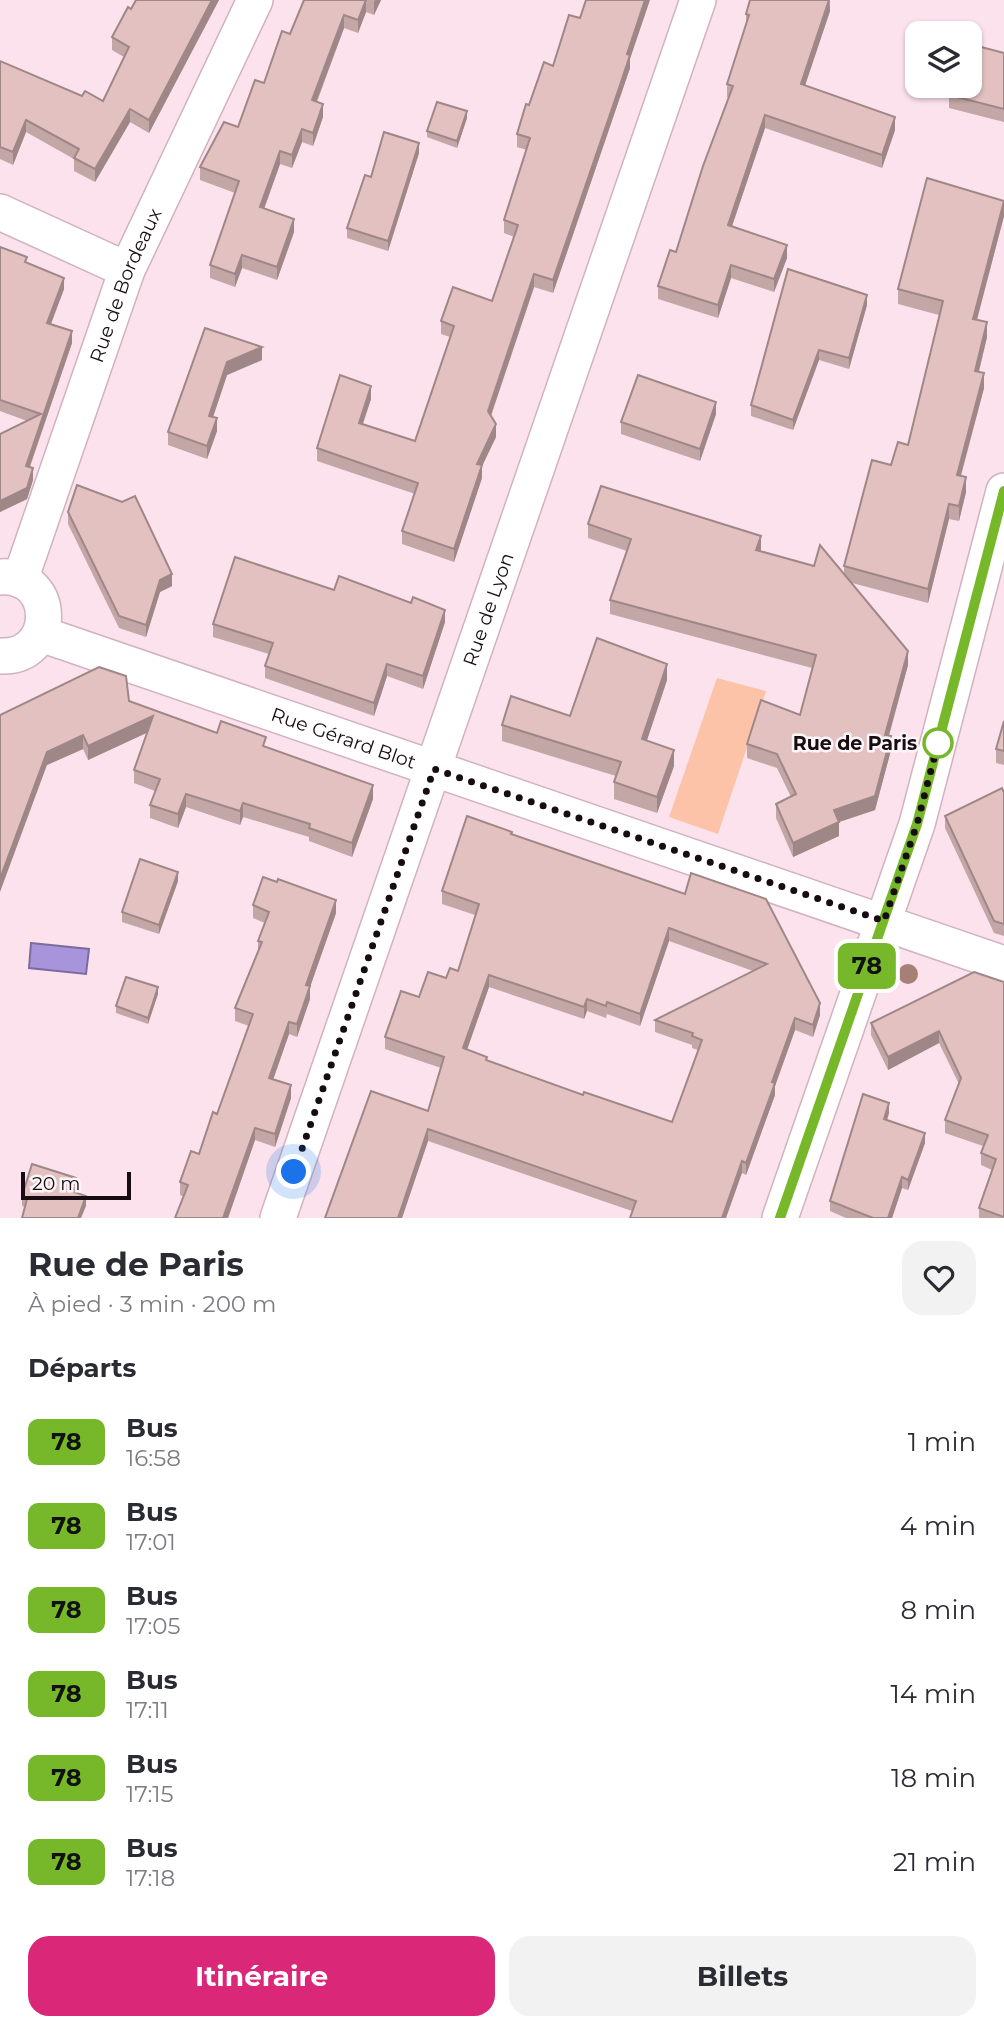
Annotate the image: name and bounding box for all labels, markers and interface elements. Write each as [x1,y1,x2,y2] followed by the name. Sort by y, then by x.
[905,21,982,98] map controls
[905,21,982,98] button: layers
[84,204,166,366] street label: Rue de Bordeaux
[458,549,518,669] street label: Rue de Lyon
[268,702,419,773] street label: Rue Gérard Blot
[923,728,953,758] marker: Rue de Paris
[793,732,917,755] place label: Rue de Paris
[836,943,898,989] line badge: 78
[852,951,882,980] text: 78
[276,1154,311,1189] your location
[21,1169,131,1201] scale bar
[32,1172,80,1195] text: 20 m
[902,1241,976,1315] button: heart
[28,1244,244,1284] text: Rue de Paris
[28,1290,277,1318] text: À pied · 3 min · 200 m
[28,1352,136,1384] text: Départs
[126,1412,178,1444] text: Bus
[908,1426,976,1458] text: 1 min
[51,1427,82,1456] text: 78
[126,1444,181,1472] text: 16:58
[126,1496,178,1528] text: Bus
[900,1510,976,1542] text: 4 min
[51,1511,82,1540] text: 78
[126,1528,176,1556] text: 17:01
[126,1580,178,1612] text: Bus
[900,1594,976,1626] text: 8 min
[51,1595,82,1624] text: 78
[126,1612,181,1640] text: 17:05
[126,1664,178,1696] text: Bus
[890,1678,976,1710] text: 14 min
[51,1679,82,1708] text: 78
[126,1696,169,1724] text: 17:11
[126,1748,178,1780] text: Bus
[891,1762,976,1794] text: 18 min
[51,1763,82,1792] text: 78
[126,1780,174,1808] text: 17:15
[126,1832,178,1864] text: Bus
[893,1846,976,1878] text: 21 min
[51,1847,82,1876] text: 78
[126,1864,175,1892] text: 17:18
[28,1936,495,2016] button: Itinéraire
[509,1936,976,2016] button: Billets

